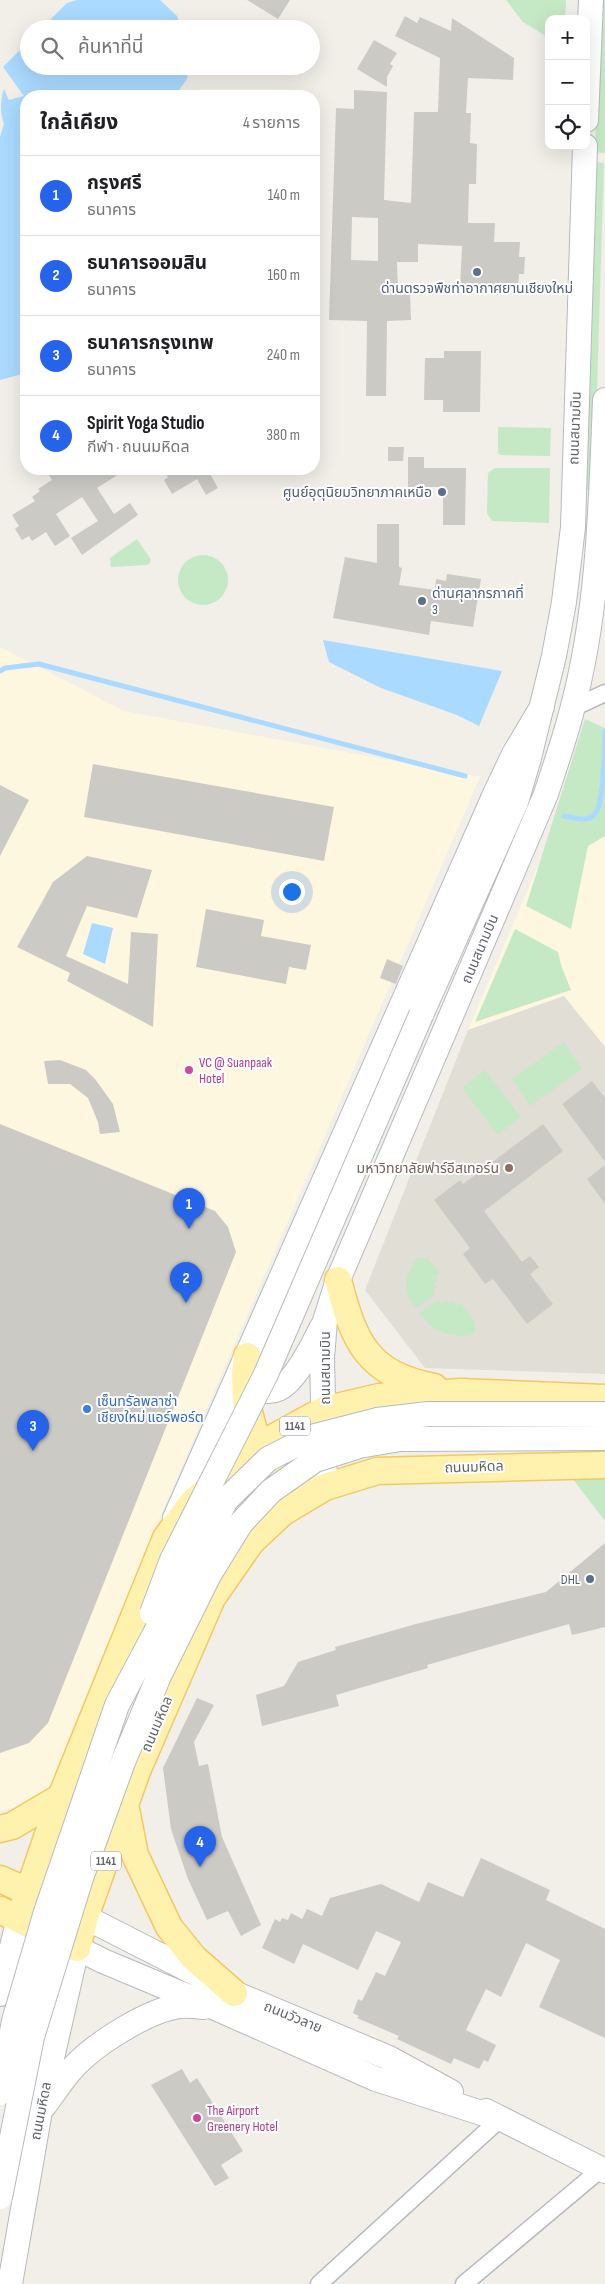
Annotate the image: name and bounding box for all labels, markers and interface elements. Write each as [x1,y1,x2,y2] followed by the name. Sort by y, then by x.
[545,15,590,150] map controls
[545,15,590,60] button: +
[20,20,320,75] search box
[38,34,66,62] icon: search
[78,36,143,59] text: ค้นหาที่นี่
[545,60,590,105] button: −
[545,105,590,150] button: locate
[40,110,118,135] text: ใกล้เคียง
[243,114,300,133] text: 4 รายการ
[87,172,142,195] text: กรุงศรี
[53,186,59,205] text: 1
[268,186,300,205] text: 140 m
[87,201,136,220] text: ธนาคาร
[87,252,207,275] text: ธนาคารออมสิน
[52,266,60,285] text: 2
[267,266,300,285] text: 160 m
[471,266,483,278] marker: ด่านตรวจพืชท่าอากาศยานเชียงใหม่
[381,280,573,297] place label: ด่านตรวจพืชท่าอากาศยานเชียงใหม่
[87,281,136,300] text: ธนาคาร
[87,332,214,355] text: ธนาคารกรุงเทพ
[52,346,60,365] text: 3
[267,346,300,365] text: 240 m
[87,361,136,380] text: ธนาคาร
[565,391,585,465] street label: ถนนสนามบิน
[87,412,205,435] text: Spirit Yoga Studio
[52,426,60,445] text: 4
[266,426,300,445] text: 380 m
[87,438,190,457] text: กีฬา · ถนนมหิดล
[283,484,432,501] place label: ศูนย์อุตุนิยมวิทยาภาคเหนือ
[436,486,448,498] marker: ศูนย์อุตุนิยมวิทยาภาคเหนือ
[432,583,524,618] place label: ด่านศุลากรภาคที่ 3
[416,595,428,607] marker: ด่านศุลากรภาคที่ 3
[279,879,305,905] your location
[458,912,502,986] street label: ถนนสนามบิน
[199,1054,273,1087] place label: VC @ Suanpaak Hotel
[183,1064,195,1076] marker: VC @ Suanpaak Hotel
[357,1160,499,1177] place label: มหาวิทยาลัยฟาร์อีสเทอร์น
[503,1162,515,1174] marker: มหาวิทยาลัยฟาร์อีสเทอร์น
[173,1188,205,1229] pin: 1
[170,1262,202,1303] pin: 2
[317,1331,334,1405] street label: ถนนสนามบิน
[97,1393,204,1426] place label: เซ็นทรัลพลาซ่า เชียงใหม่ แอร์พอร์ต
[81,1403,93,1415] marker: เซ็นทรัลพลาซ่า เชียงใหม่ แอร์พอร์ต
[17,1410,49,1451] pin: 3
[280,1416,310,1435] road number: 1141
[444,1457,504,1477] street label: ถนนมหิดล
[561,1571,580,1588] place label: DHL
[584,1573,596,1585] marker: DHL
[138,1694,176,1754] street label: ถนนมหิดล
[184,1826,216,1867] pin: 4
[91,1852,121,1870] road number: 1141
[261,1998,325,2036] street label: ถนนวัวลาย
[27,2080,55,2142] street label: ถนนมหิดล
[207,2102,278,2135] place label: The Airport Greenery Hotel
[191,2112,203,2124] marker: The Airport Greenery Hotel

